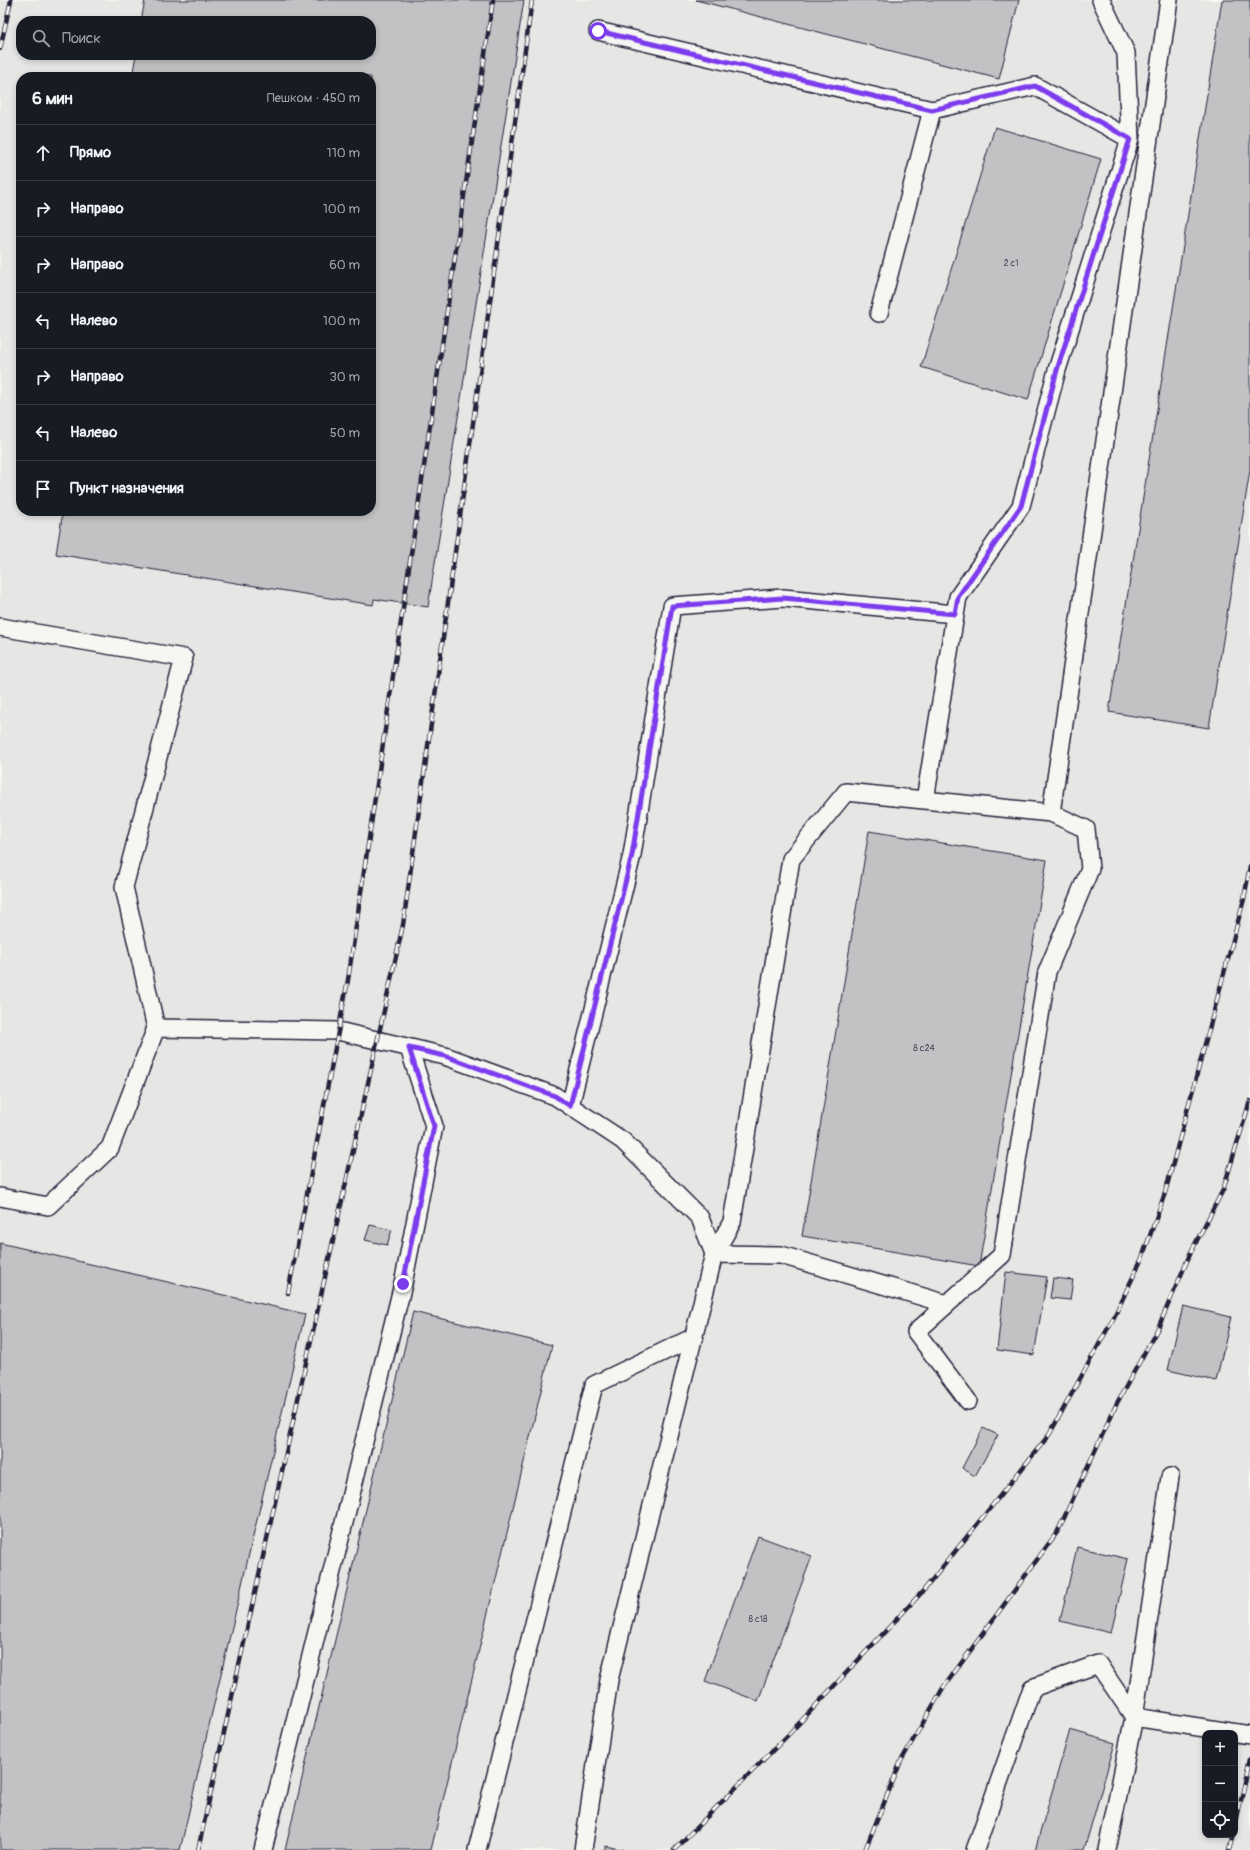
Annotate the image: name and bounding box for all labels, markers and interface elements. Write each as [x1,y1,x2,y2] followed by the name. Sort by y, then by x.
[16,16,376,60] search box
[589,22,607,40] route start
[30,27,52,49] icon: search
[62,29,101,48] text: Поиск
[32,88,73,109] text: 6 мин
[267,90,360,106] text: Пешком · 450 m
[32,142,54,164] icon: ahead
[70,143,111,162] text: Прямо
[327,145,360,161] text: 110 m
[32,198,54,220] icon: right
[70,199,124,218] text: Направо
[323,201,360,217] text: 100 m
[32,254,54,276] icon: right
[70,255,124,274] text: Направо
[329,257,360,273] text: 60 m
[1003,258,1019,269] house number: 2 с1
[32,310,54,332] icon: left
[70,311,117,330] text: Налево
[323,313,360,329] text: 100 m
[32,366,54,388] icon: right
[70,367,124,386] text: Направо
[330,369,360,385] text: 30 m
[32,422,54,444] icon: left
[70,423,117,442] text: Налево
[330,425,360,441] text: 50 m
[32,478,54,500] icon: arrive
[70,479,184,498] text: Пункт назначения
[913,1043,935,1054] house number: 8 с24
[394,1275,412,1293] route end
[748,1614,768,1625] house number: 8 с18
[1202,1730,1238,1838] map controls
[1202,1730,1238,1766] button: +
[1202,1766,1238,1802] button: −
[1202,1802,1238,1838] button: locate

